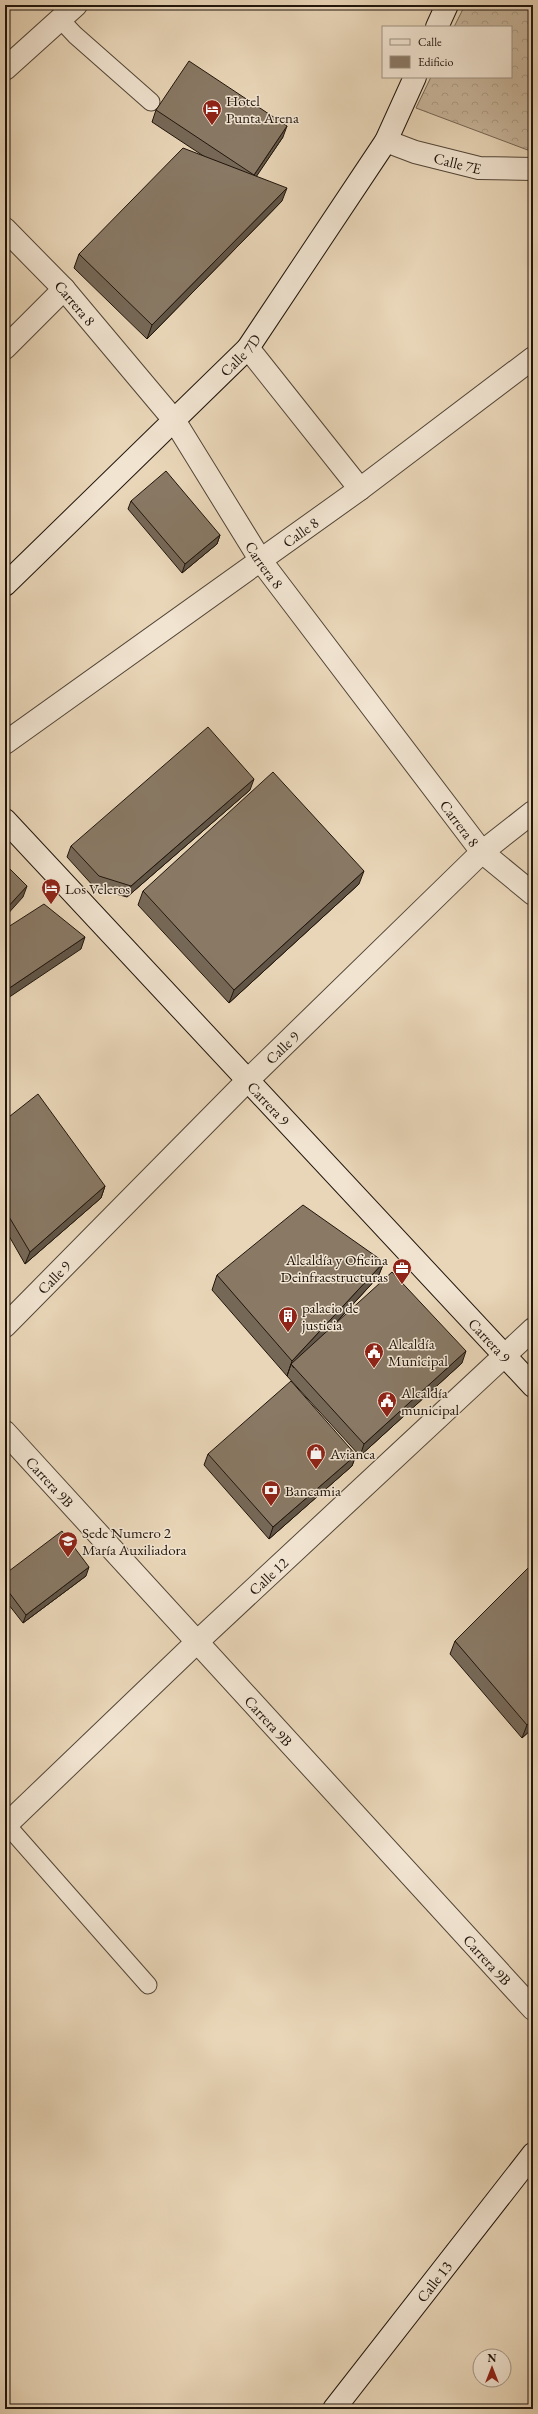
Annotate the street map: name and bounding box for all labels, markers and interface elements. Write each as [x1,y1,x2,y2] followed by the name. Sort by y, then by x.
[382,26,512,78] legend
[418,34,442,50] text: Calle
[418,54,454,70] text: Edificio
[226,91,299,127] place label: Hotel Punta Arena
[201,98,223,126] hotel icon: Hotel Punta Arena
[432,148,484,178] street label: Calle 7E
[51,276,100,329] street label: Carrera 8
[216,330,264,380] street label: Calle 7D
[278,512,322,551] street label: Calle 8
[241,537,288,592] street label: Carrera 8
[436,796,484,850] street label: Carrera 8
[40,877,62,905] hotel icon: Los Veleros
[65,879,130,898] place label: Los Veleros
[261,1026,303,1068] street label: Calle 9
[244,1077,294,1129] street label: Carrera 9
[281,1250,388,1286] place label: Alcaldía y Oficina Deinfraestructuras
[33,1256,74,1298] street label: Calle 9
[391,1257,413,1285] office icon: Alcaldía y Oficina Deinfraestructuras
[301,1298,359,1334] place label: palacio de justicia
[277,1305,299,1333] building icon: palacio de justicia
[465,1314,515,1366] street label: Carrera 9
[387,1334,448,1370] place label: Alcaldía Municipal
[363,1341,385,1369] public building icon: Alcaldía Municipal
[400,1383,459,1419] place label: Alcaldía municipal
[376,1390,398,1418] public building icon: Alcaldía municipal
[305,1442,327,1470] shop icon: Avianca
[329,1444,375,1463] place label: Avianca
[22,1452,78,1511] street label: Carrera 9B
[260,1479,282,1507] bank icon: Bancamia
[285,1481,341,1500] place label: Bancamia
[82,1523,187,1559] place label: Sede Numero 2 María Auxiliadora
[57,1530,79,1558] school or university icon: Sede Numero 2 María Auxiliadora
[244,1552,292,1599] street label: Calle 12
[241,1691,297,1750] street label: Carrera 9B
[460,1930,516,1989] street label: Carrera 9B
[412,2257,456,2306] street label: Calle 13
[472,2348,512,2388] north arrow
[488,2351,497,2365] text: N

